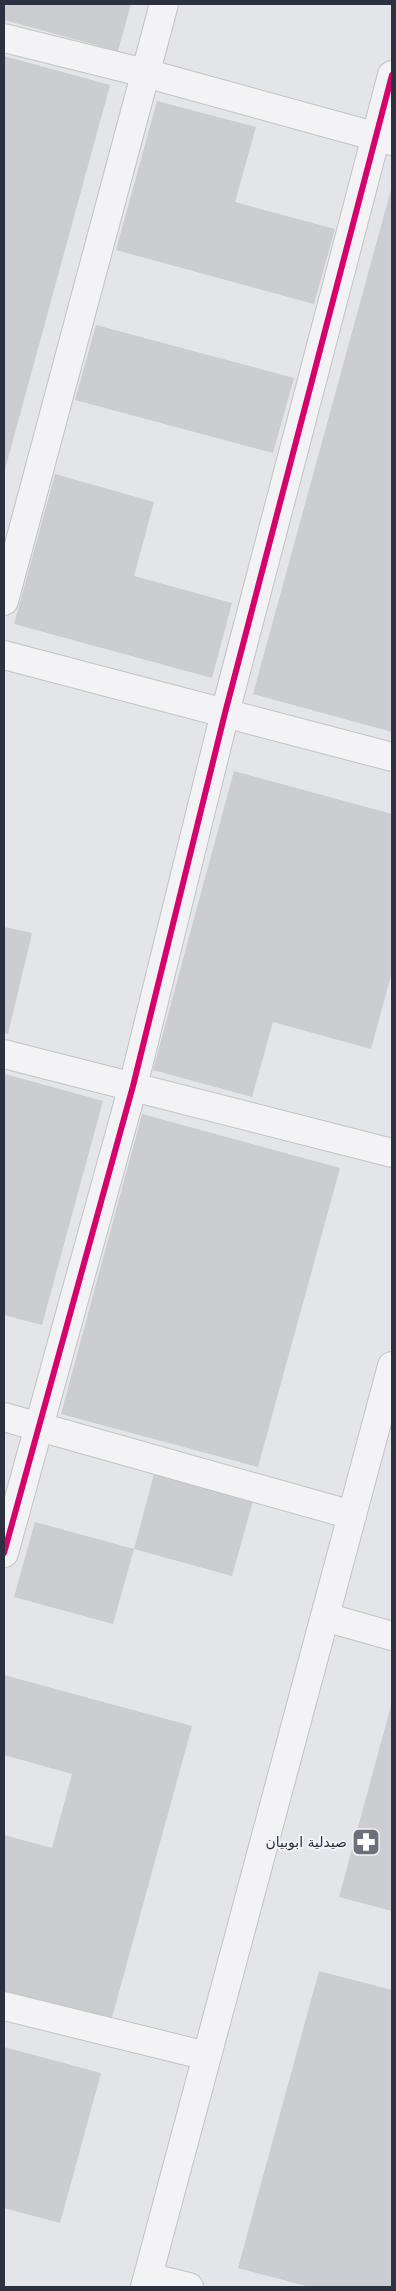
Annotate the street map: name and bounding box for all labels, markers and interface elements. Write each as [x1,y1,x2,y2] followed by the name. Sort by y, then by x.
[351,1827,381,1857] pharmacy icon: صيدلية ابوبيان
[265,1834,347,1851] place label: صيدلية ابوبيان

